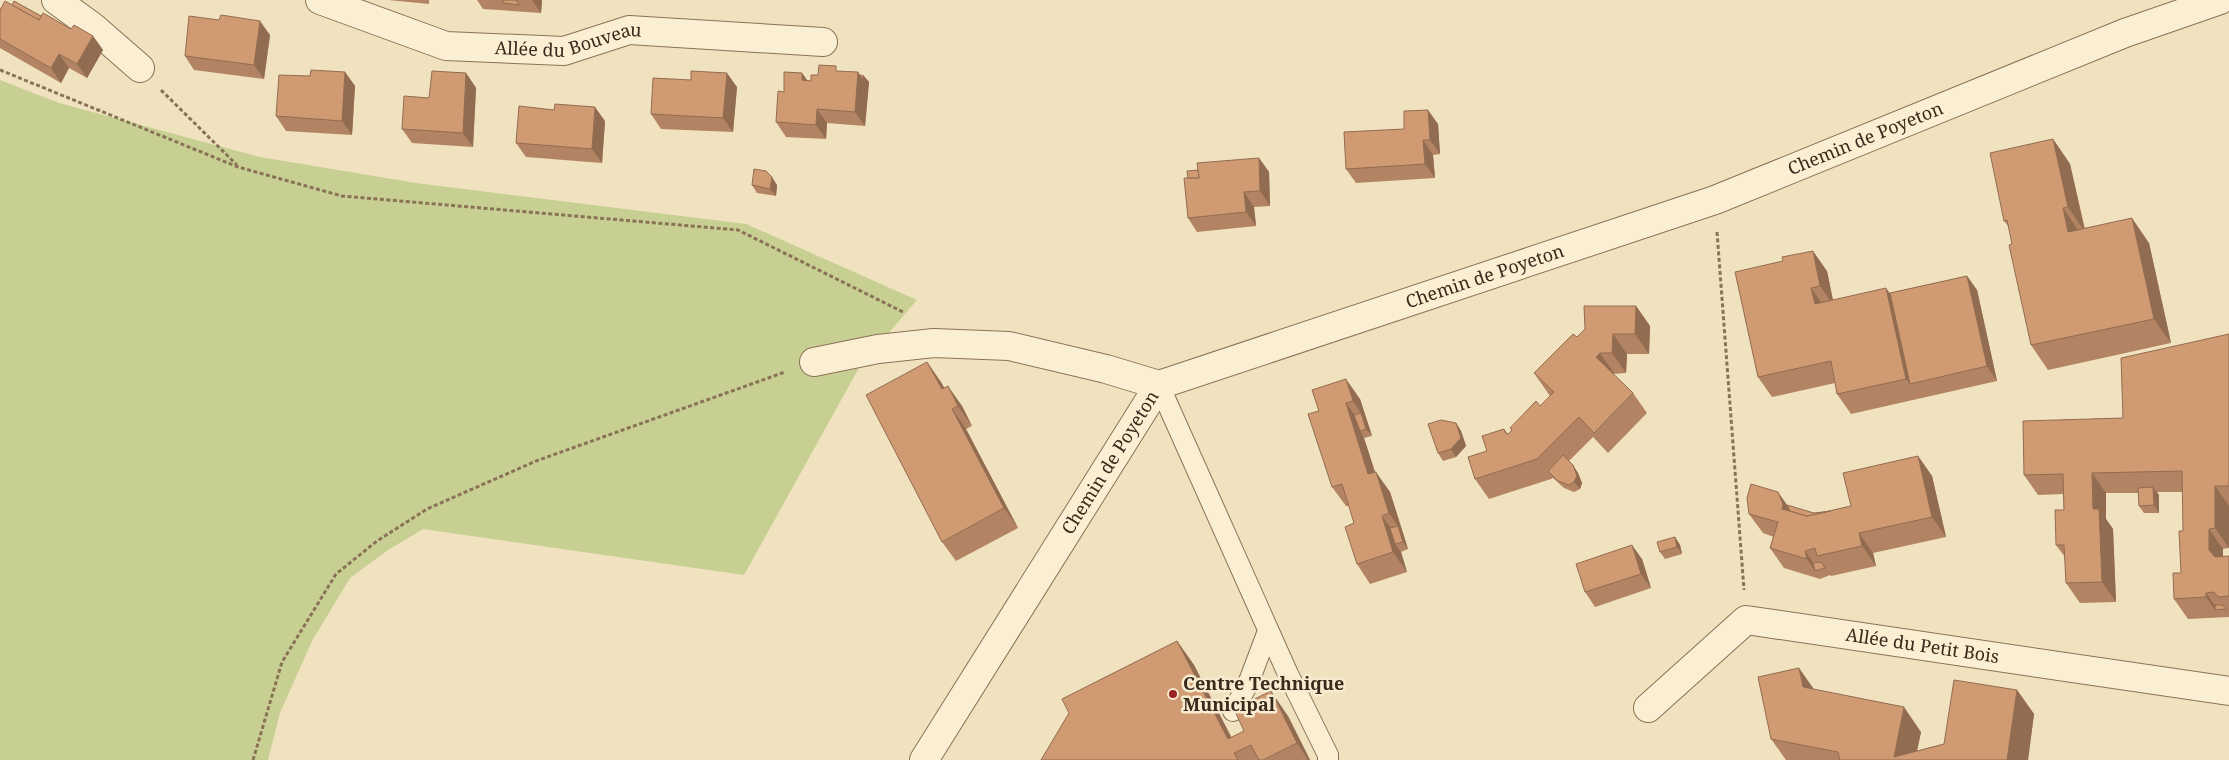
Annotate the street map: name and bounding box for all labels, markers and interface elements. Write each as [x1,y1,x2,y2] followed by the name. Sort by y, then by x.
[494,17,643,62] street label: Allée du Bouveau
[1784,95,1947,180] street label: Chemin de Poyeton
[1402,238,1567,313] street label: Chemin de Poyeton
[1055,385,1164,539] street label: Chemin de Poyeton
[1844,622,2001,668] street label: Allée du Petit Bois
[1183,671,1344,716] place label: Centre Technique Municipal
[1167,688,1179,700] marker: Centre Technique Municipal

